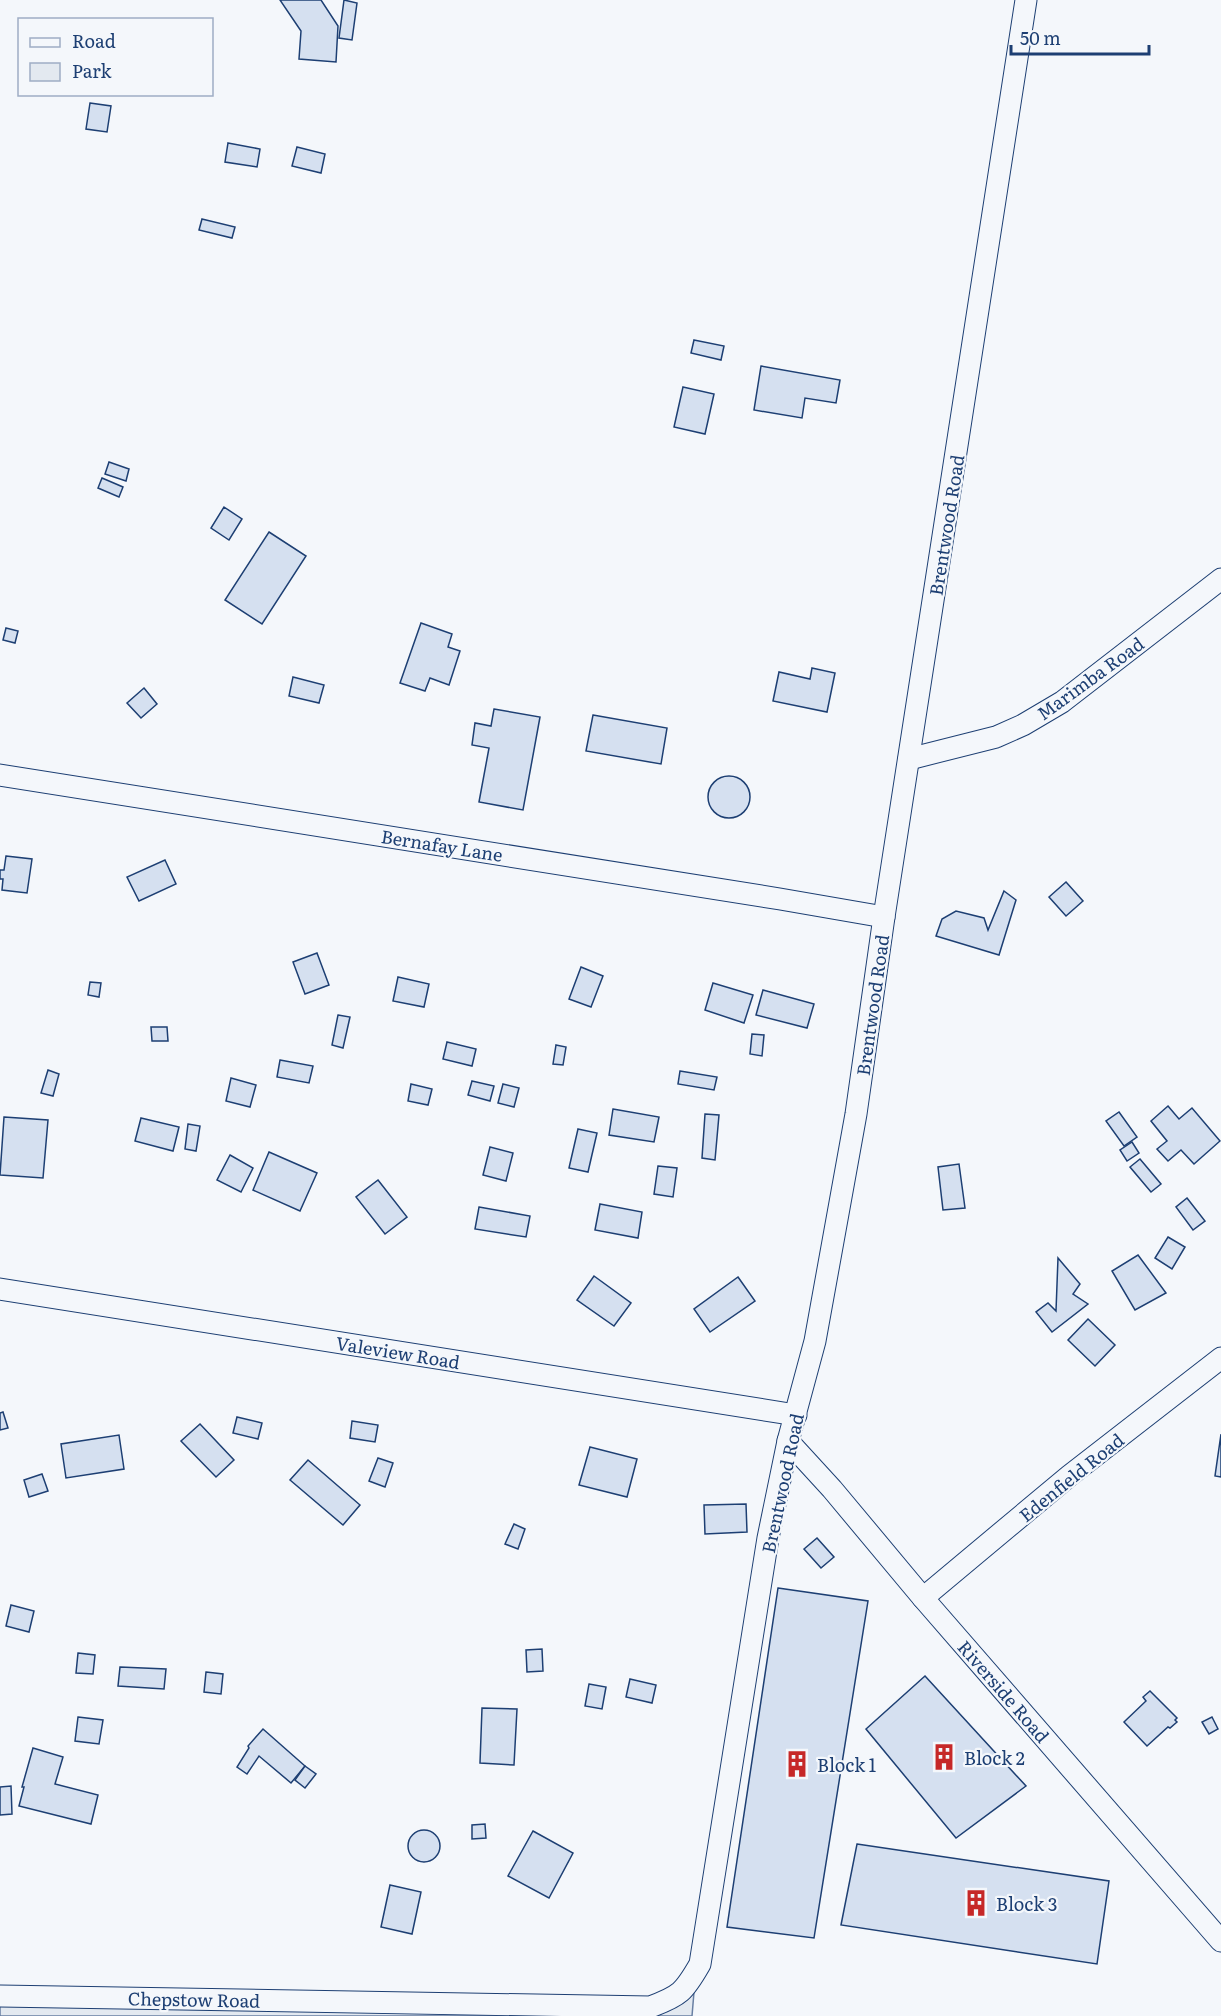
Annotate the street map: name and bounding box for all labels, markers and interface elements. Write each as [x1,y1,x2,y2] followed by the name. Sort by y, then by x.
[18,18,213,96] legend
[1011,18,1149,56] scale bar
[1020,24,1061,51] text: 50 m
[72,27,116,54] text: Road
[72,57,113,84] text: Park
[922,453,970,597] street label: Brentwood Road
[1031,630,1149,726] street label: Marimba Road
[379,822,505,868] street label: Bernafay Lane
[849,933,895,1077] street label: Brentwood Road
[334,1329,462,1375] street label: Valeview Road
[754,1411,810,1555] street label: Brentwood Road
[1013,1426,1129,1528] street label: Edenfield Road
[952,1634,1056,1748] street label: Riverside Road
[929,1742,959,1772] building icon: Block 2
[964,1744,1025,1771] place label: Block 2
[782,1749,812,1779] building icon: Block 1
[817,1751,876,1778] place label: Block 1
[961,1888,991,1918] building icon: Block 3
[996,1890,1057,1917] place label: Block 3
[128,1984,260,2014] street label: Chepstow Road

